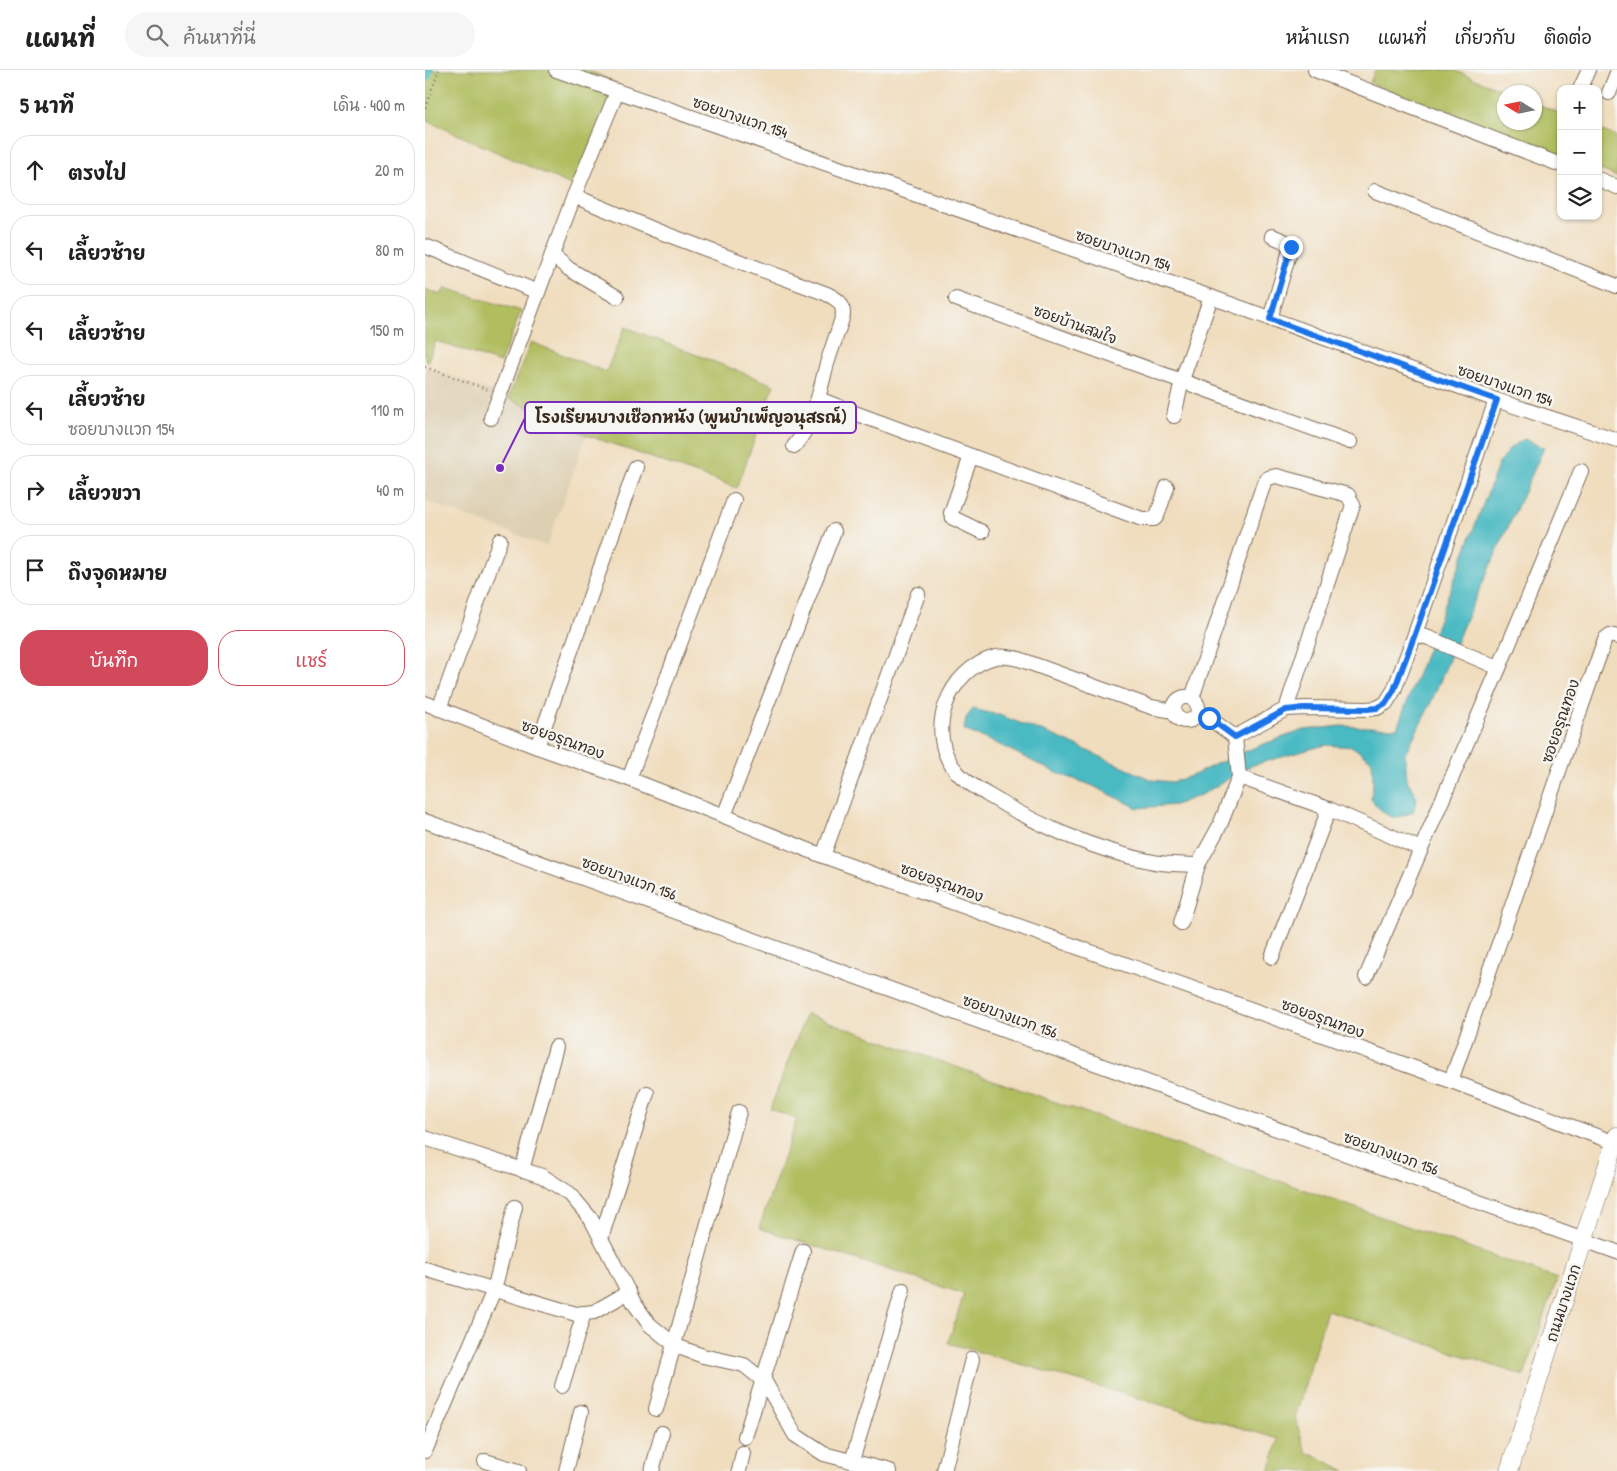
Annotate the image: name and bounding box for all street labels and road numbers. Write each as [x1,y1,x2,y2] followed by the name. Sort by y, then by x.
[690,91,791,143] street label: ซอยบางแวก 154
[1073,224,1174,276] street label: ซอยบางแวก 154
[1030,299,1120,349] street label: ซอยบ้านสมใจ
[1455,359,1556,411] street label: ซอยบางแวก 154
[1536,676,1585,766] street label: ซอยอรุณทอง
[518,714,608,765] street label: ซอยอรุณทอง
[578,851,680,905] street label: ซอยบางแวก 156
[897,857,987,908] street label: ซอยอรุณทอง
[959,989,1061,1043] street label: ซอยบางแวก 156
[1278,993,1368,1044] street label: ซอยอรุณทอง
[1340,1126,1442,1180] street label: ซอยบางแวก 156
[1541,1261,1585,1345] street label: ถนนบางแวก

